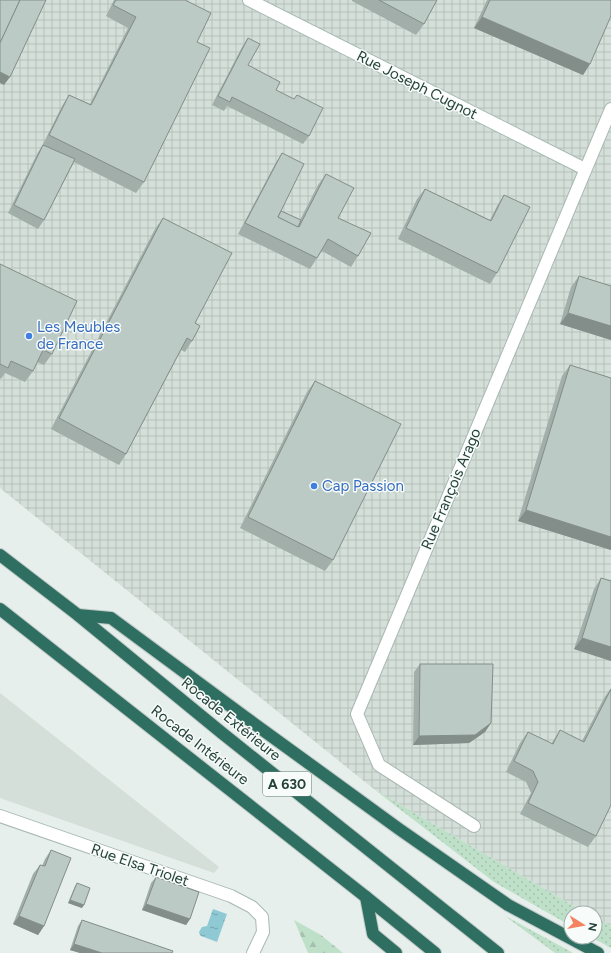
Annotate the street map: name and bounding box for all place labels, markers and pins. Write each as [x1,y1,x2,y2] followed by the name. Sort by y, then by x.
[37,318,120,353] place label: Les Meubles de France
[24,331,34,341] marker: Les Meubles de France
[322,477,404,495] place label: Cap Passion
[309,481,319,491] marker: Cap Passion

